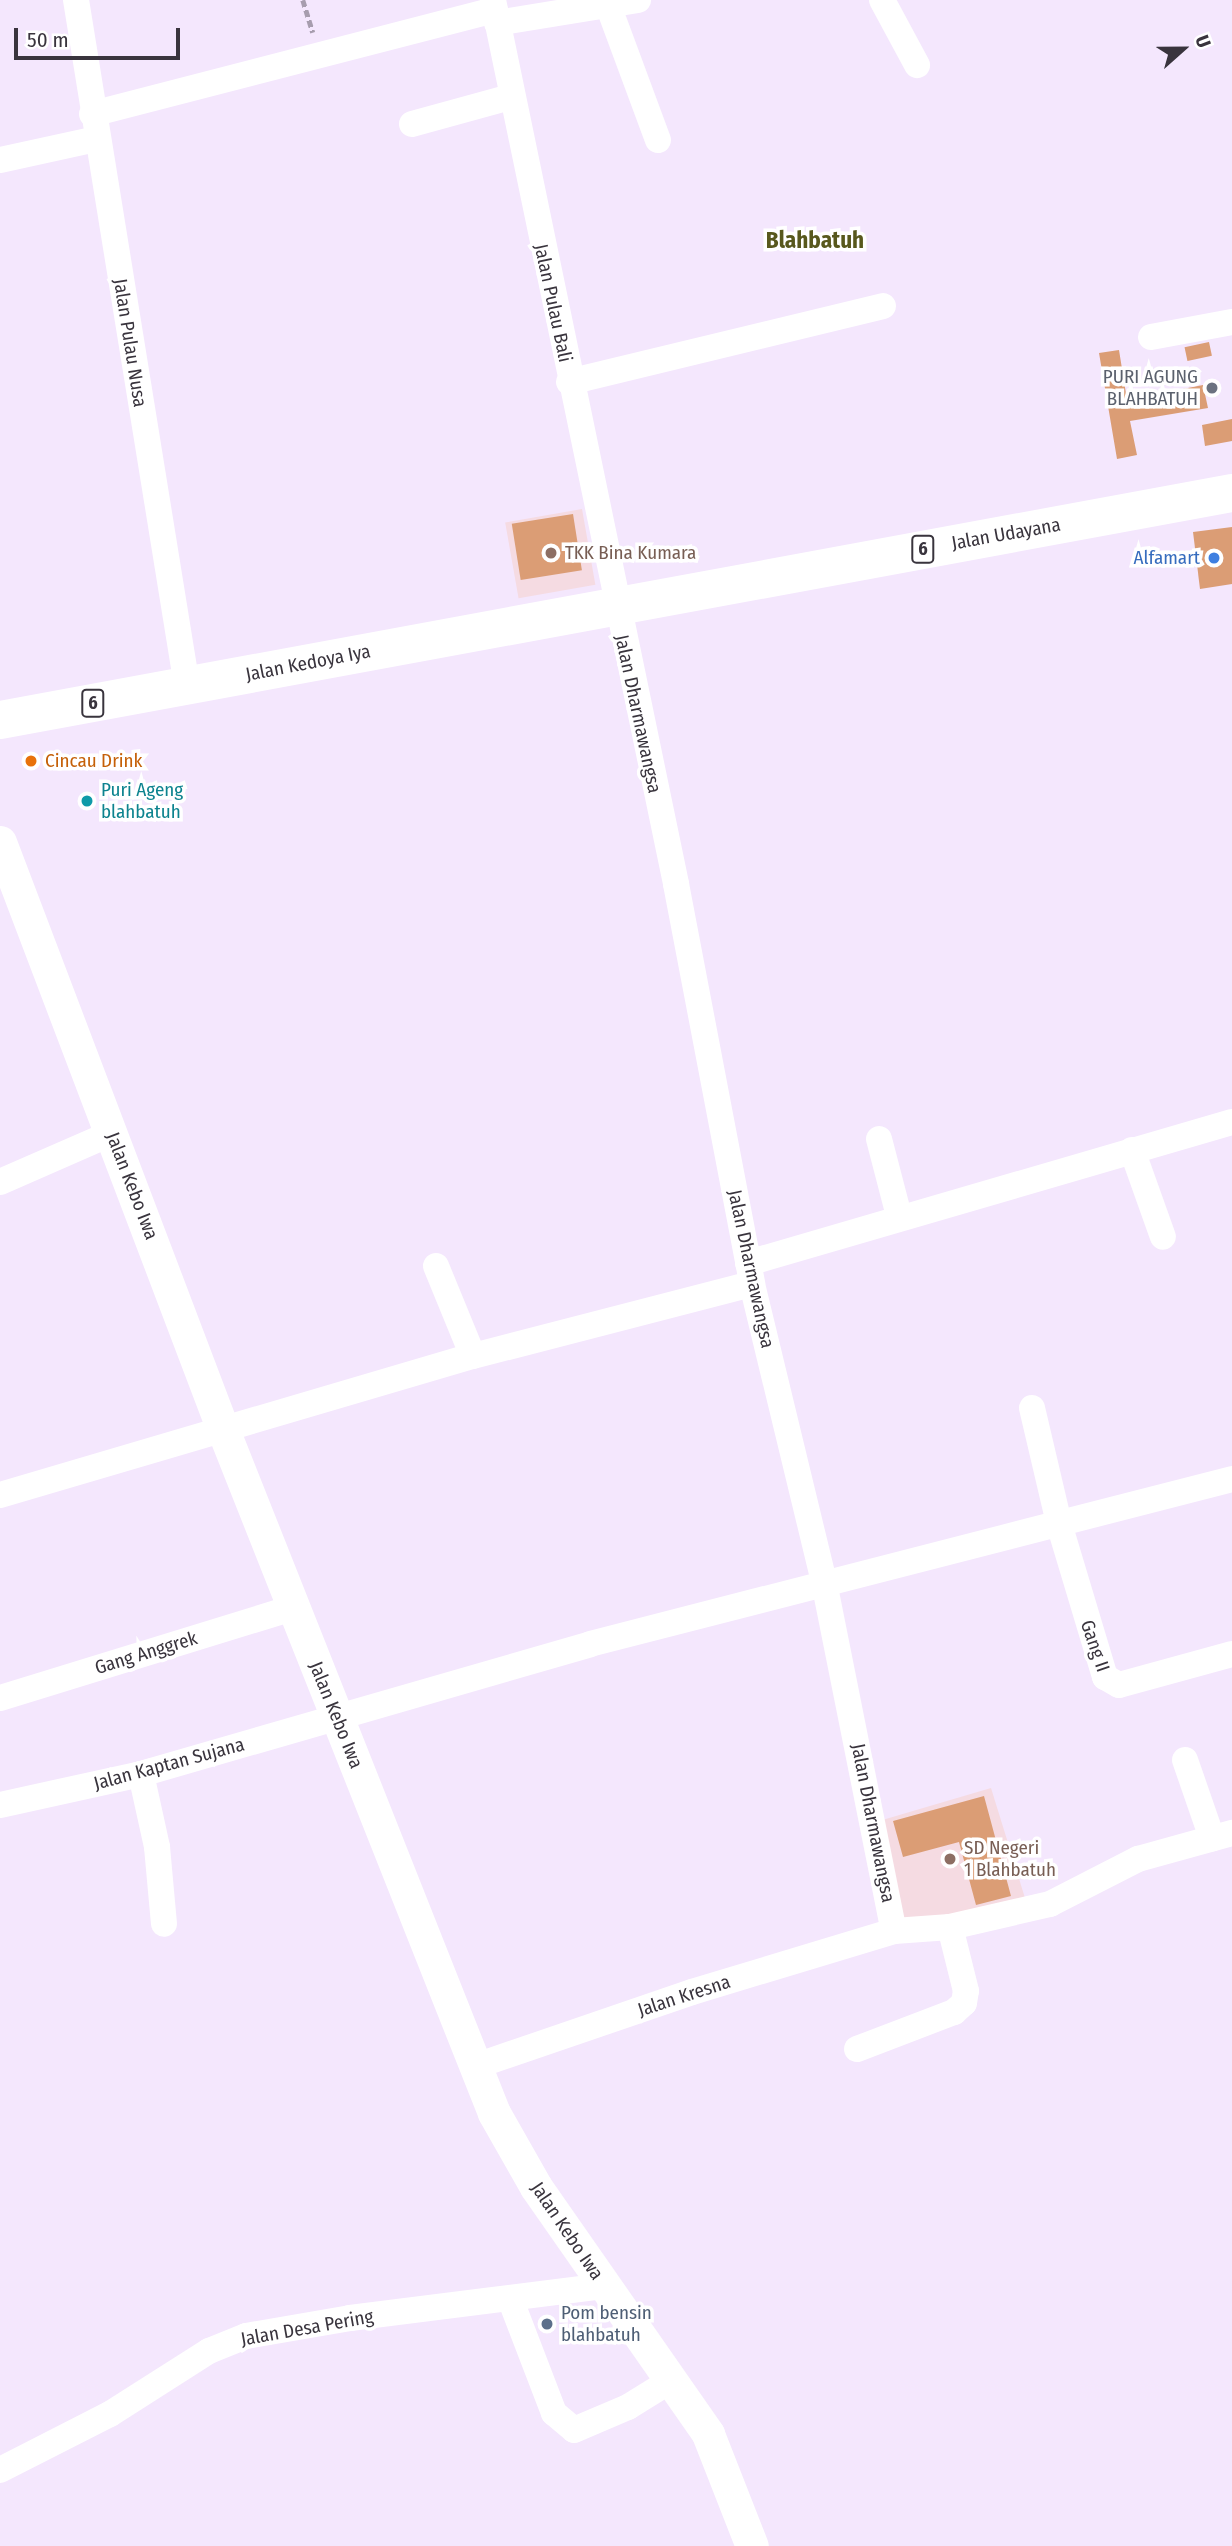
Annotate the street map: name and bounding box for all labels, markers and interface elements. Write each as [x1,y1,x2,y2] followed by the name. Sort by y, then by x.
[18,14,184,58] scale bar
[1148,14,1218,84] north arrow
[27,27,69,53] text: 50 m
[1190,32,1216,51] text: U
[766,226,864,254] district label: Blahbatuh
[529,242,577,364] street label: Jalan Pulau Bali
[109,277,151,409] street label: Jalan Pulau Nusa
[1103,366,1198,410] place label: PURI AGUNG BLAHBATUH
[1204,380,1220,396] marker: PURI AGUNG BLAHBATUH
[950,513,1062,555] street label: Jalan Udayana
[911,534,935,564] road number: 6
[565,542,696,564] place label: TKK Bina Kumara
[543,545,559,561] marker: TKK Bina Kumara
[1134,547,1200,569] place label: Alfamart
[1206,550,1222,566] marker: Alfamart
[610,633,666,795] street label: Jalan Dharmawangsa
[244,640,372,686] street label: Jalan Kedoya Iya
[81,688,105,718] road number: 6
[45,750,142,772] place label: Cincau Drink
[23,753,39,769] marker: Cincau Drink
[101,779,183,823] place label: Puri Ageng blahbatuh
[79,793,95,809] marker: Puri Ageng blahbatuh
[101,1129,163,1243] street label: Jalan Kebo Iwa
[723,1188,779,1350] street label: Jalan Dharmawangsa
[1076,1617,1114,1675] street label: Gang II
[92,1627,200,1679] street label: Gang Anggrek
[304,1658,368,1772] street label: Jalan Kebo Iwa
[91,1733,247,1795] street label: Jalan Kaptan Sujana
[846,1742,900,1904] street label: Jalan Dharmawangsa
[964,1837,1056,1881] place label: SD Negeri 1 Blahbatuh
[942,1851,958,1867] marker: SD Negeri 1 Blahbatuh
[635,1970,733,2022] street label: Jalan Kresna
[526,2178,608,2284] street label: Jalan Kebo Iwa
[561,2302,652,2346] place label: Pom bensin blahbatuh
[239,2305,375,2351] street label: Jalan Desa Pering
[539,2316,555,2332] marker: Pom bensin blahbatuh

